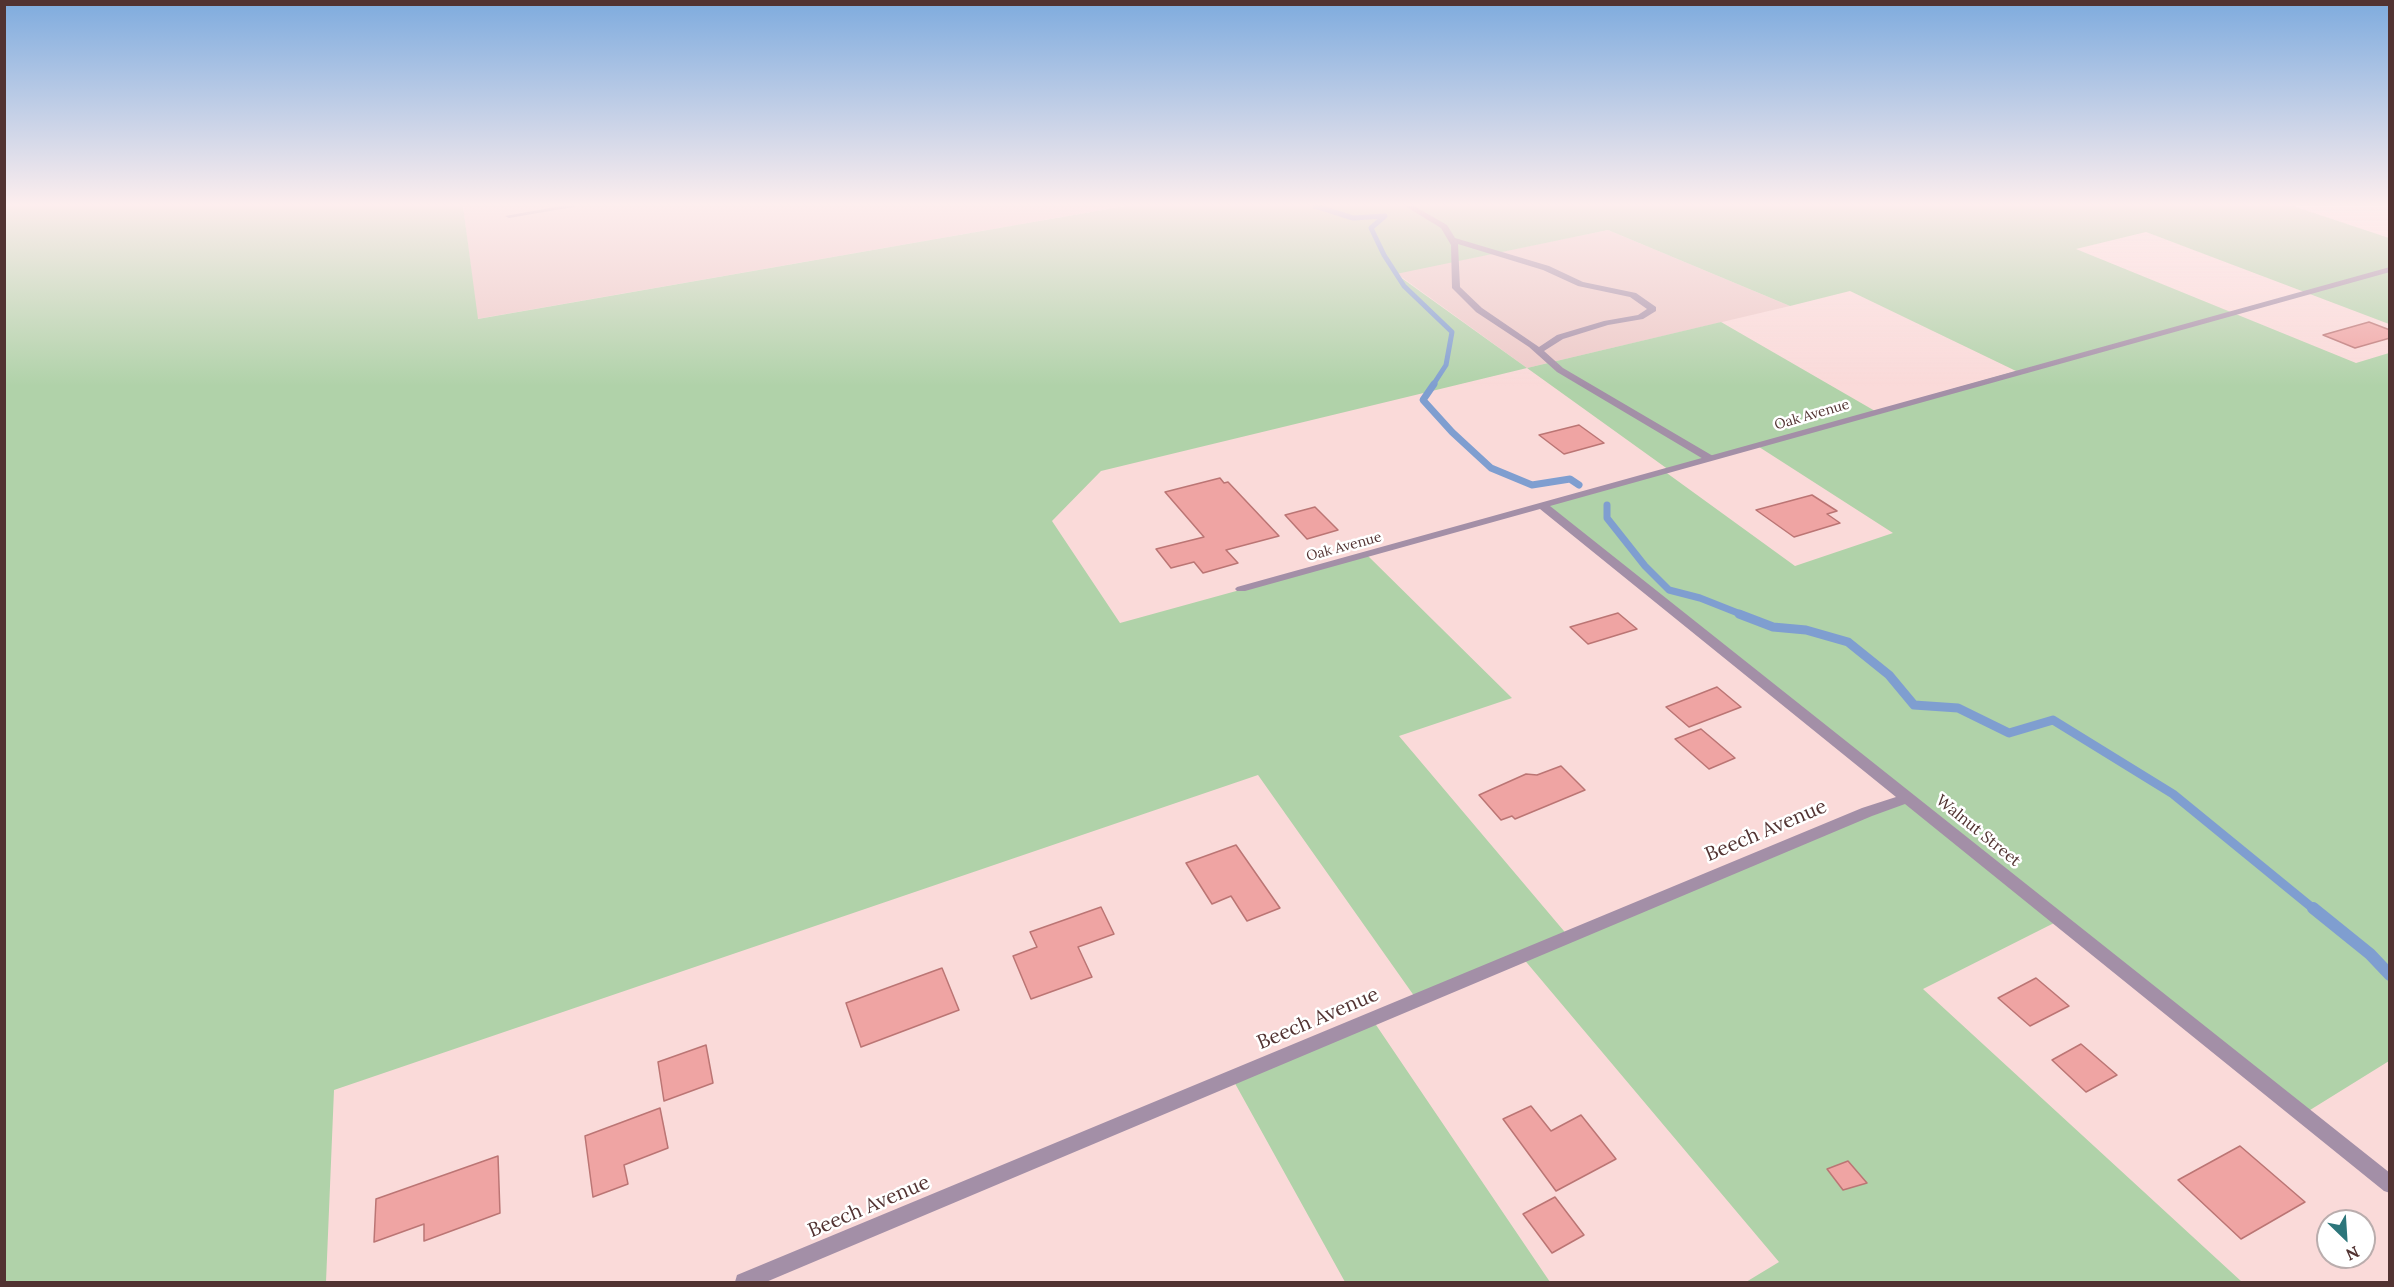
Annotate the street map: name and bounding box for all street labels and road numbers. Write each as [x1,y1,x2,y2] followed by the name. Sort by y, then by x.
[1773,396,1851,434] street label: Oak Avenue
[1305,529,1383,565] street label: Oak Avenue
[1932,791,2024,871] street label: Walnut Street
[1702,795,1830,867] street label: Beech Avenue
[1254,983,1382,1055] street label: Beech Avenue
[805,1171,933,1243] street label: Beech Avenue

